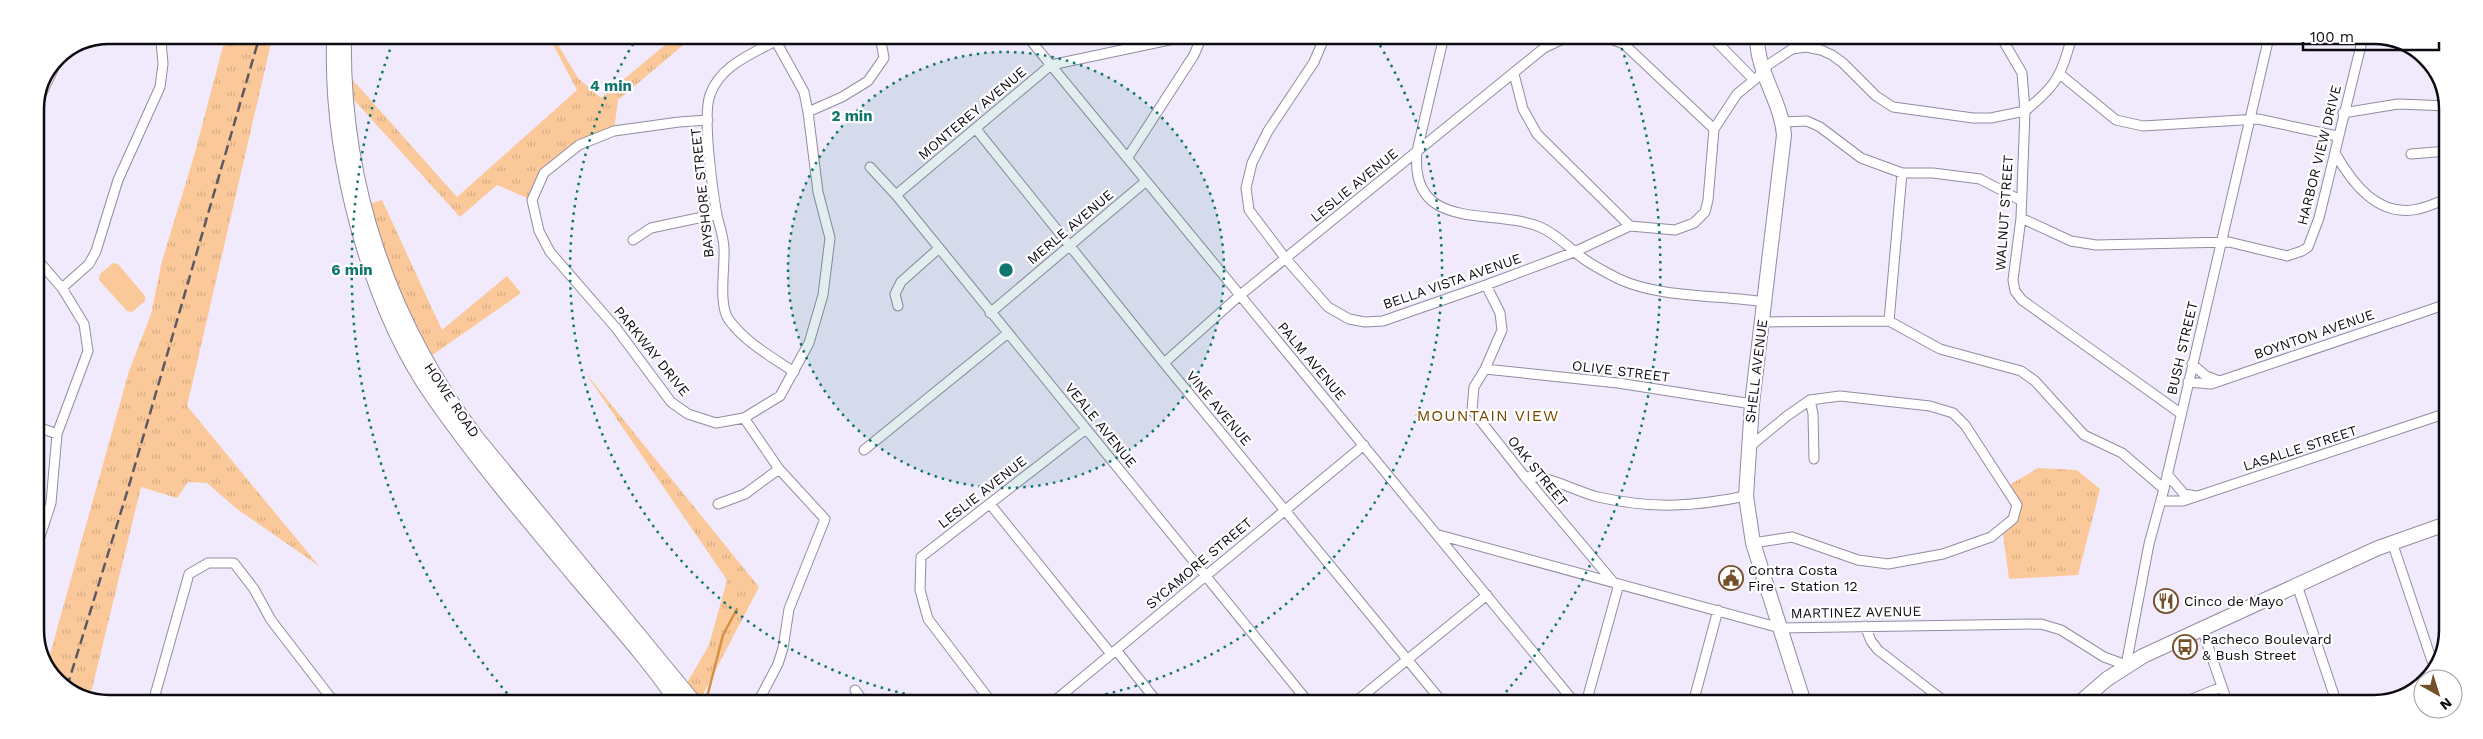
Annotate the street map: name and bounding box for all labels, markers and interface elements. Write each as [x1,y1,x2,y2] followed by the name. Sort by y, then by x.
[2303,20,2439,52] scale bar
[2310,28,2354,46] text: 100 m
[915,63,1029,163] street label: MONTEREY AVENUE
[590,77,632,95] text: 4 min
[2294,83,2344,227] street label: HARBOR VIEW DRIVE
[831,107,873,125] text: 2 min
[687,127,717,259] street label: BAYSHORE STREET
[1307,145,1401,225] street label: LESLIE AVENUE
[1992,154,2016,272] street label: WALNUT STREET
[1024,186,1116,268] street label: MERLE AVENUE
[1381,250,1523,312] street label: BELLA VISTA AVENUE
[331,261,373,279] text: 6 min
[997,261,1015,279] centre of rings
[2163,299,2201,396] street label: BUSH STREET
[611,303,693,399] street label: PARKWAY DRIVE
[2252,306,2376,362] street label: BOYNTON AVENUE
[1742,318,1770,424] street label: SHELL AVENUE
[1275,319,1349,403] street label: PALM AVENUE
[1571,357,1671,385] street label: OLIVE STREET
[421,360,483,440] street label: HOWE ROAD
[1183,368,1255,448] street label: VINE AVENUE
[1062,379,1140,471] street label: VEALE AVENUE
[1417,406,1559,425] district label: MOUNTAIN VIEW
[2241,422,2359,474] street label: LASALLE STREET
[1505,433,1572,510] street label: OAK STREET
[935,453,1029,531] street label: LESLIE AVENUE
[1143,514,1256,612] street label: SYCAMORE STREET
[1748,562,1858,594] place label: Contra Costa Fire - Station 12
[1718,565,1744,591] public building icon: Contra Costa Fire - Station 12
[2153,588,2179,614] restaurant icon: Cinco de Mayo
[2184,593,2284,609] place label: Cinco de Mayo
[1791,603,1921,621] street label: MARTINEZ AVENUE
[2202,631,2332,663] place label: Pacheco Boulevard & Bush Street
[2172,634,2198,660] bus stop icon: Pacheco Boulevard & Bush Street
[2413,669,2463,719] north arrow
[2437,695,2455,714] text: N

